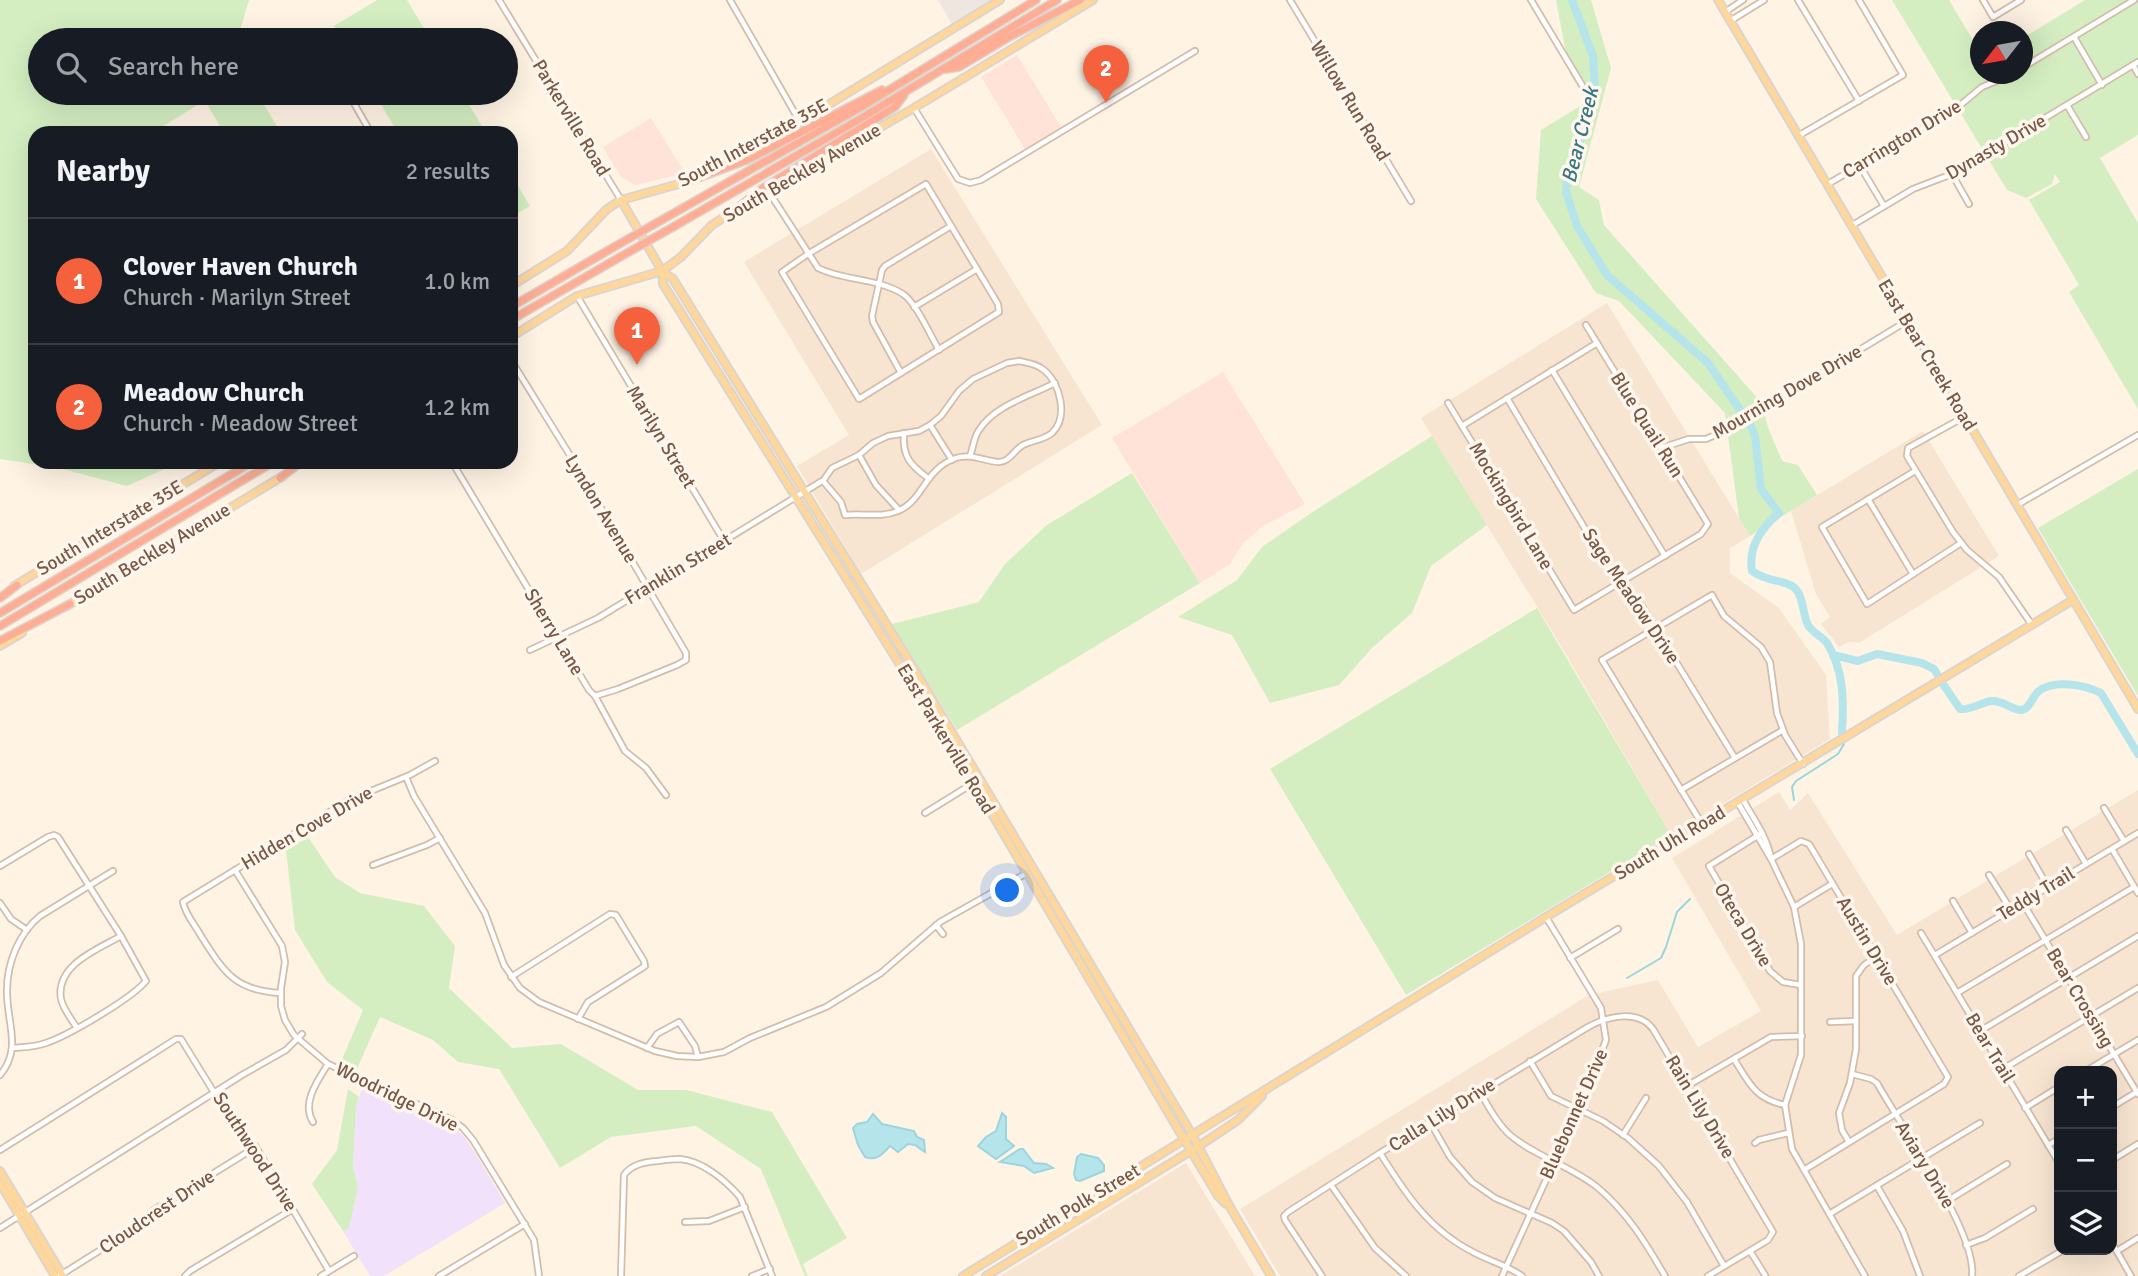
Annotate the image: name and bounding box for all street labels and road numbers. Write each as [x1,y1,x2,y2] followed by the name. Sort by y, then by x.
[1305,36,1395,166] street label: Willow Run Road
[527,55,615,181] street label: Parkerville Road
[674,93,832,193] street label: South Interstate 35E
[1838,94,1966,184] street label: Carrington Drive
[1942,109,2050,185] street label: Dynasty Drive
[719,118,885,228] street label: South Beckley Avenue
[1872,275,1982,435] street label: East Bear Creek Road
[1708,339,1866,445] street label: Mourning Dove Drive
[1605,368,1689,482] street label: Blue Quail Run
[621,381,701,493] street label: Marilyn Street
[1463,438,1559,574] street label: Mockingbird Lane
[559,450,643,568] street label: Lyndon Avenue
[32,475,188,581] street label: South Interstate 35E
[69,498,235,610] street label: South Beckley Avenue
[1577,524,1685,668] street label: Sage Meadow Drive
[620,528,736,610] street label: Franklin Street
[519,584,589,680] street label: Sherry Lane
[892,659,1000,819] street label: East Parkerville Road
[237,781,377,875] street label: Hidden Cove Drive
[1610,800,1730,886] street label: South Uhl Road
[1993,862,2079,926] street label: Teddy Trail
[1709,879,1777,971] street label: Oteca Drive
[1831,892,1903,990] street label: Austin Drive
[2041,944,2119,1052] street label: Bear Crossing
[1960,1009,2020,1087] street label: Bear Trail
[1535,1045,1613,1183] street label: Bluebonnet Drive
[1660,1051,1740,1163] street label: Rain Lily Drive
[332,1057,462,1137] street label: Woodridge Drive
[1384,1073,1500,1157] street label: Calla Lily Drive
[207,1088,303,1216] street label: Southwood Drive
[1890,1117,1960,1213] street label: Aviary Drive
[1011,1158,1145,1252] street label: South Polk Street
[95,1165,219,1259] street label: Cloudcrest Drive

